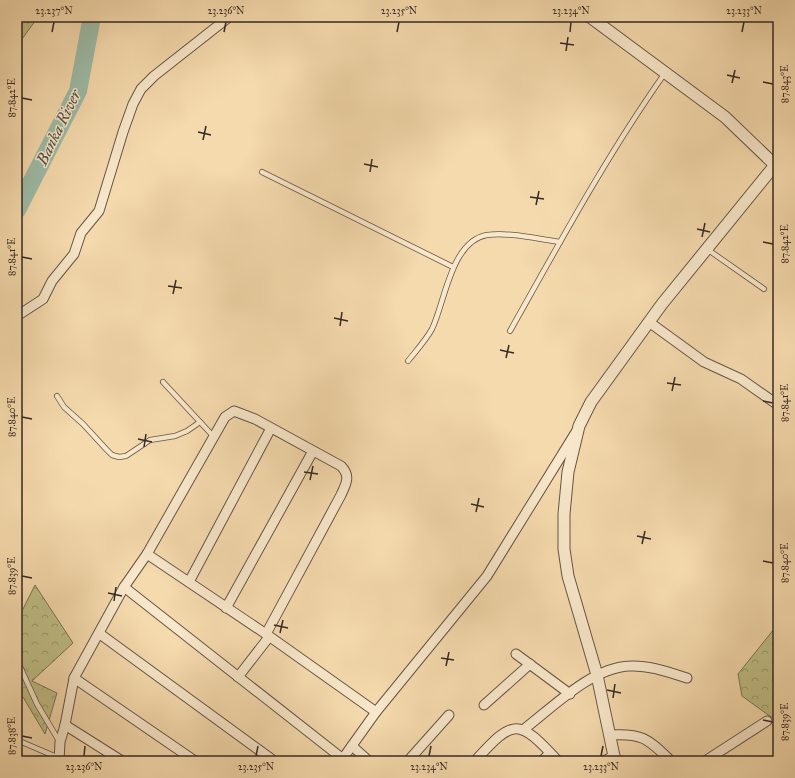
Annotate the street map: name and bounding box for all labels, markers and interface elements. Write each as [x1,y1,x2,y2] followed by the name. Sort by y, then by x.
[35,5,73,17] text: 23.237°N
[207,5,245,17] text: 23.236°N
[381,5,418,17] text: 23.235°N
[552,5,590,17] text: 23.234°N
[726,5,763,17] text: 23.233°N
[779,65,791,103] text: 87.843°E
[6,78,18,118] text: 87.842°E
[32,85,85,169] water label: Banka River
[779,224,791,264] text: 87.842°E
[6,238,18,276] text: 87.841°E
[779,384,791,422] text: 87.841°E
[6,397,18,437] text: 87.840°E
[779,543,791,583] text: 87.840°E
[6,557,18,595] text: 87.839°E
[779,703,791,741] text: 87.839°E
[6,717,18,755] text: 87.838°E
[65,761,103,773] text: 23.236°N
[238,761,275,773] text: 23.235°N
[410,761,448,773] text: 23.234°N
[583,761,620,773] text: 23.233°N

